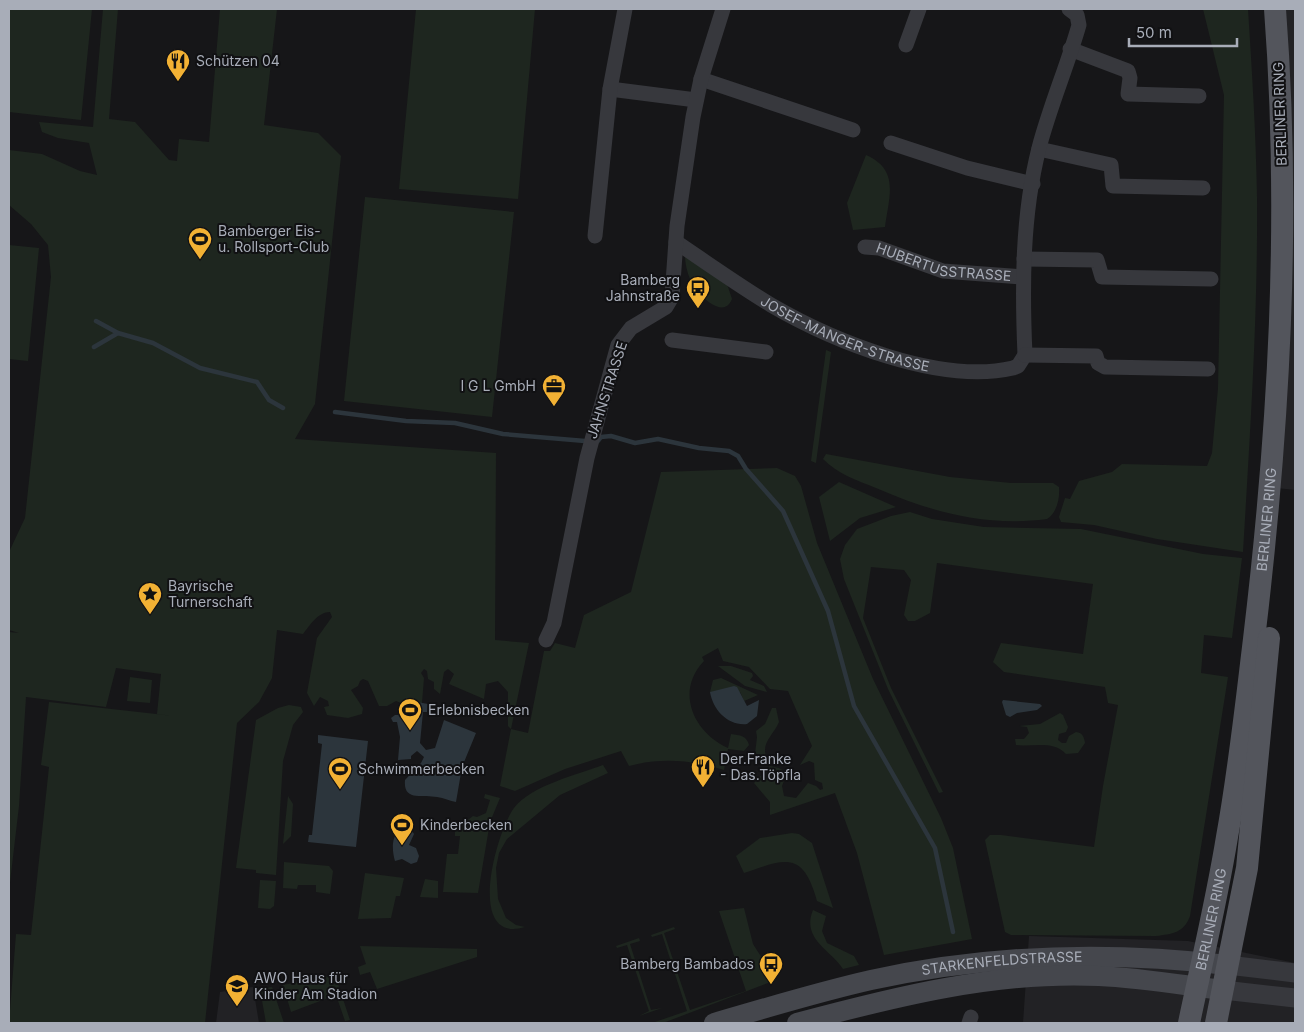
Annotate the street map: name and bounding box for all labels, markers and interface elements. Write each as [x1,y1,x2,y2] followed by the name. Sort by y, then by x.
[1129,15,1236,47] scale bar
[1136,23,1172,42] text: 50 m
[165,48,191,82] restaurant icon: Schützen 04
[196,52,280,69] place label: Schützen 04
[1269,62,1290,166] street label: BERLINER RING
[218,222,329,255] place label: Bamberger Eis- u. Rollsport-Club
[187,226,213,260] sports icon: Bamberger Eis- u. Rollsport-Club
[874,239,1012,284] street label: HUBERTUSSTRASSE
[606,271,680,304] place label: Bamberg Jahnstraße
[685,275,711,309] bus stop icon: Bamberg Jahnstraße
[758,292,931,375] street label: JOSEF-MANGER-STRASSE
[583,339,630,441] street label: JAHNSTRASSE
[541,373,567,407] office icon: I G L GmbH
[460,377,536,394] place label: I G L GmbH
[1253,467,1279,572] street label: BERLINER RING
[168,577,253,610] place label: Bayrische Turnerschaft
[137,581,163,615] place icon: Bayrische Turnerschaft
[397,697,423,731] sports icon: Erlebnisbecken
[428,701,530,718] place label: Erlebnisbecken
[720,750,801,783] place label: Der.Franke - Das.Töpfla
[690,754,716,788] restaurant icon: Der.Franke - Das.Töpfla
[327,756,353,790] sports icon: Schwimmerbecken
[358,760,485,777] place label: Schwimmerbecken
[389,812,415,846] sports icon: Kinderbecken
[420,816,512,833] place label: Kinderbecken
[1192,867,1229,972] street label: BERLINER RING
[920,948,1083,978] street label: STARKENFELDSTRASSE
[758,951,784,985] bus stop icon: Bamberg Bambados
[620,955,754,972] place label: Bamberg Bambados
[254,969,377,1002] place label: AWO Haus für Kinder Am Stadion
[224,973,250,1007] school or university icon: AWO Haus für Kinder Am Stadion

